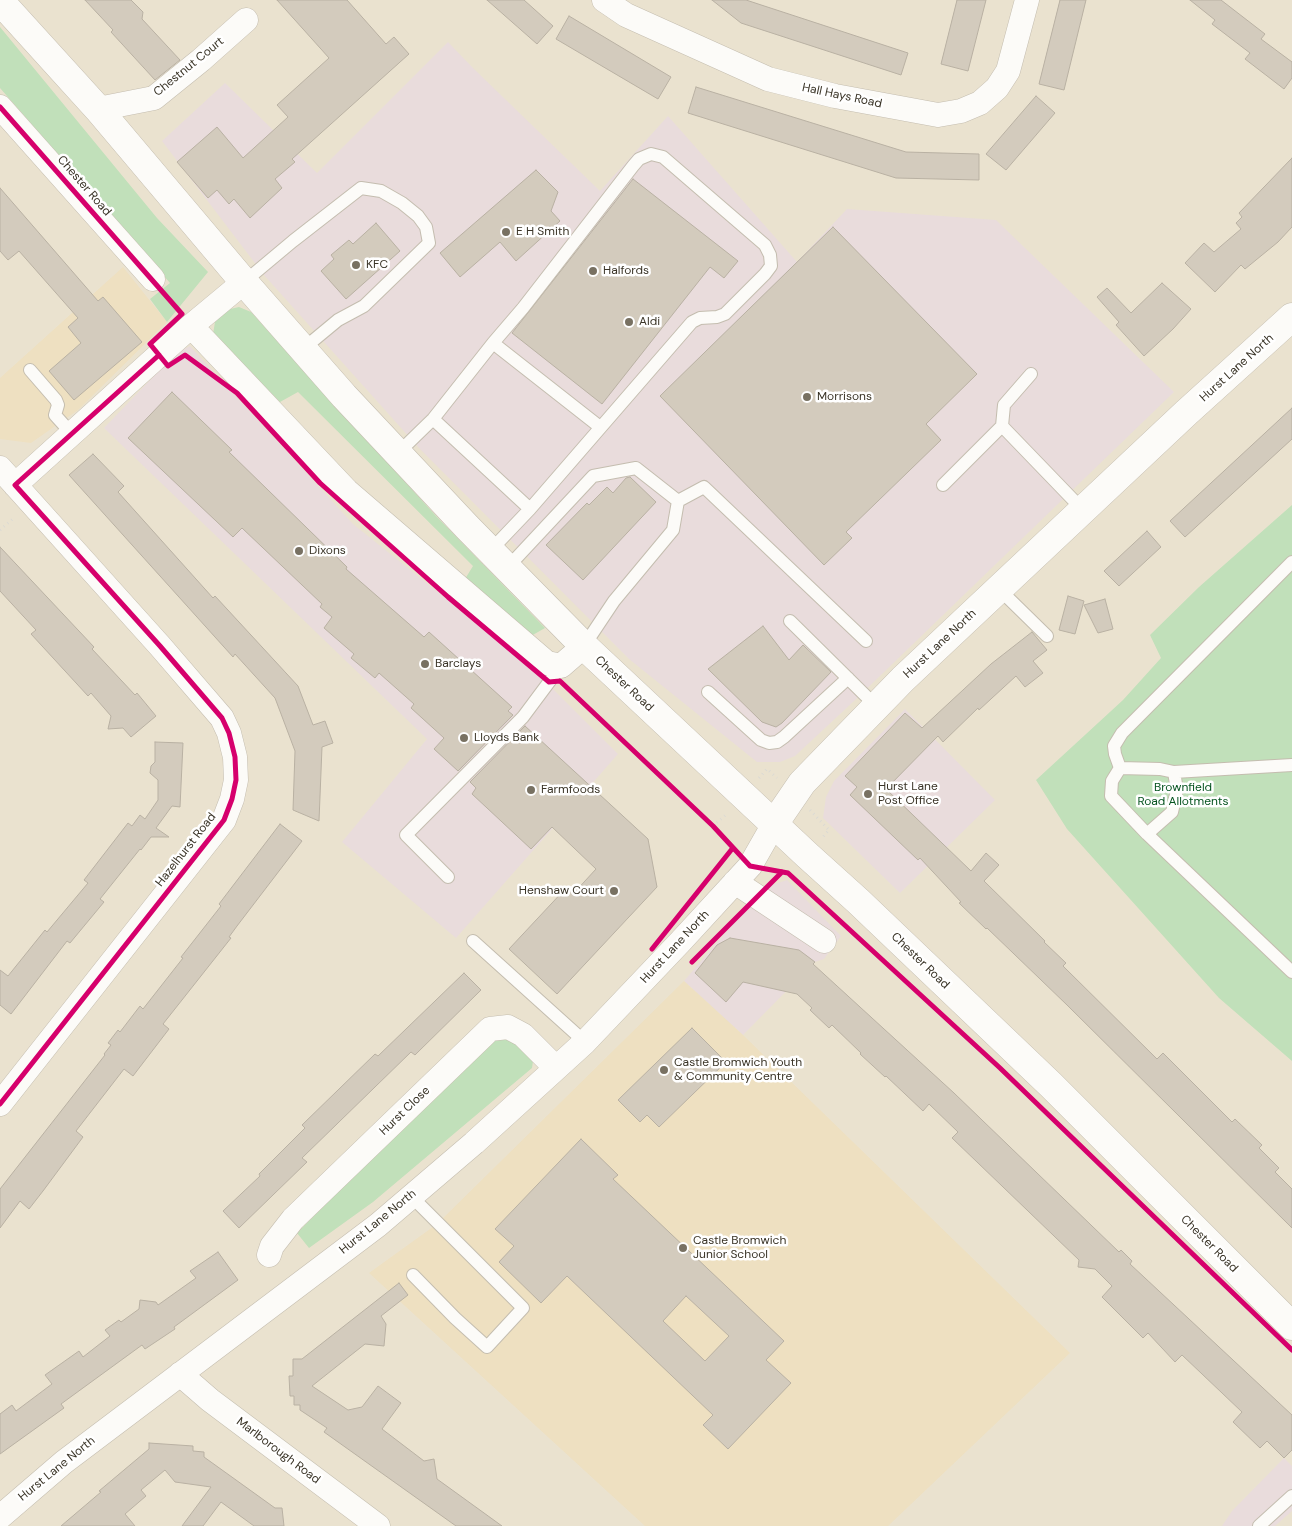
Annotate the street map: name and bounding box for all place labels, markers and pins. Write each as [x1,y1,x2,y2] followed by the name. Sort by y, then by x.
[516,225,569,239] place label: E H Smith
[500,226,512,238] marker: E H Smith
[366,258,388,272] place label: KFC
[350,259,362,271] marker: KFC
[603,264,649,278] place label: Halfords
[587,265,599,277] marker: Halfords
[639,315,660,329] place label: Aldi
[623,316,635,328] marker: Aldi
[817,390,872,404] place label: Morrisons
[801,391,813,403] marker: Morrisons
[309,544,346,558] place label: Dixons
[293,545,305,557] marker: Dixons
[435,657,481,671] place label: Barclays
[419,658,431,670] marker: Barclays
[474,731,539,745] place label: Lloyds Bank
[458,732,470,744] marker: Lloyds Bank
[878,780,939,808] place label: Hurst Lane Post Office
[541,783,600,797] place label: Farmfoods
[525,784,537,796] marker: Farmfoods
[862,788,874,800] marker: Hurst Lane Post Office
[519,884,604,898] place label: Henshaw Court
[608,885,620,897] marker: Henshaw Court
[674,1056,802,1084] place label: Castle Bromwich Youth & Community Centre
[658,1064,670,1076] marker: Castle Bromwich Youth & Community Centre
[693,1234,786,1262] place label: Castle Bromwich Junior School
[677,1242,689,1254] marker: Castle Bromwich Junior School

